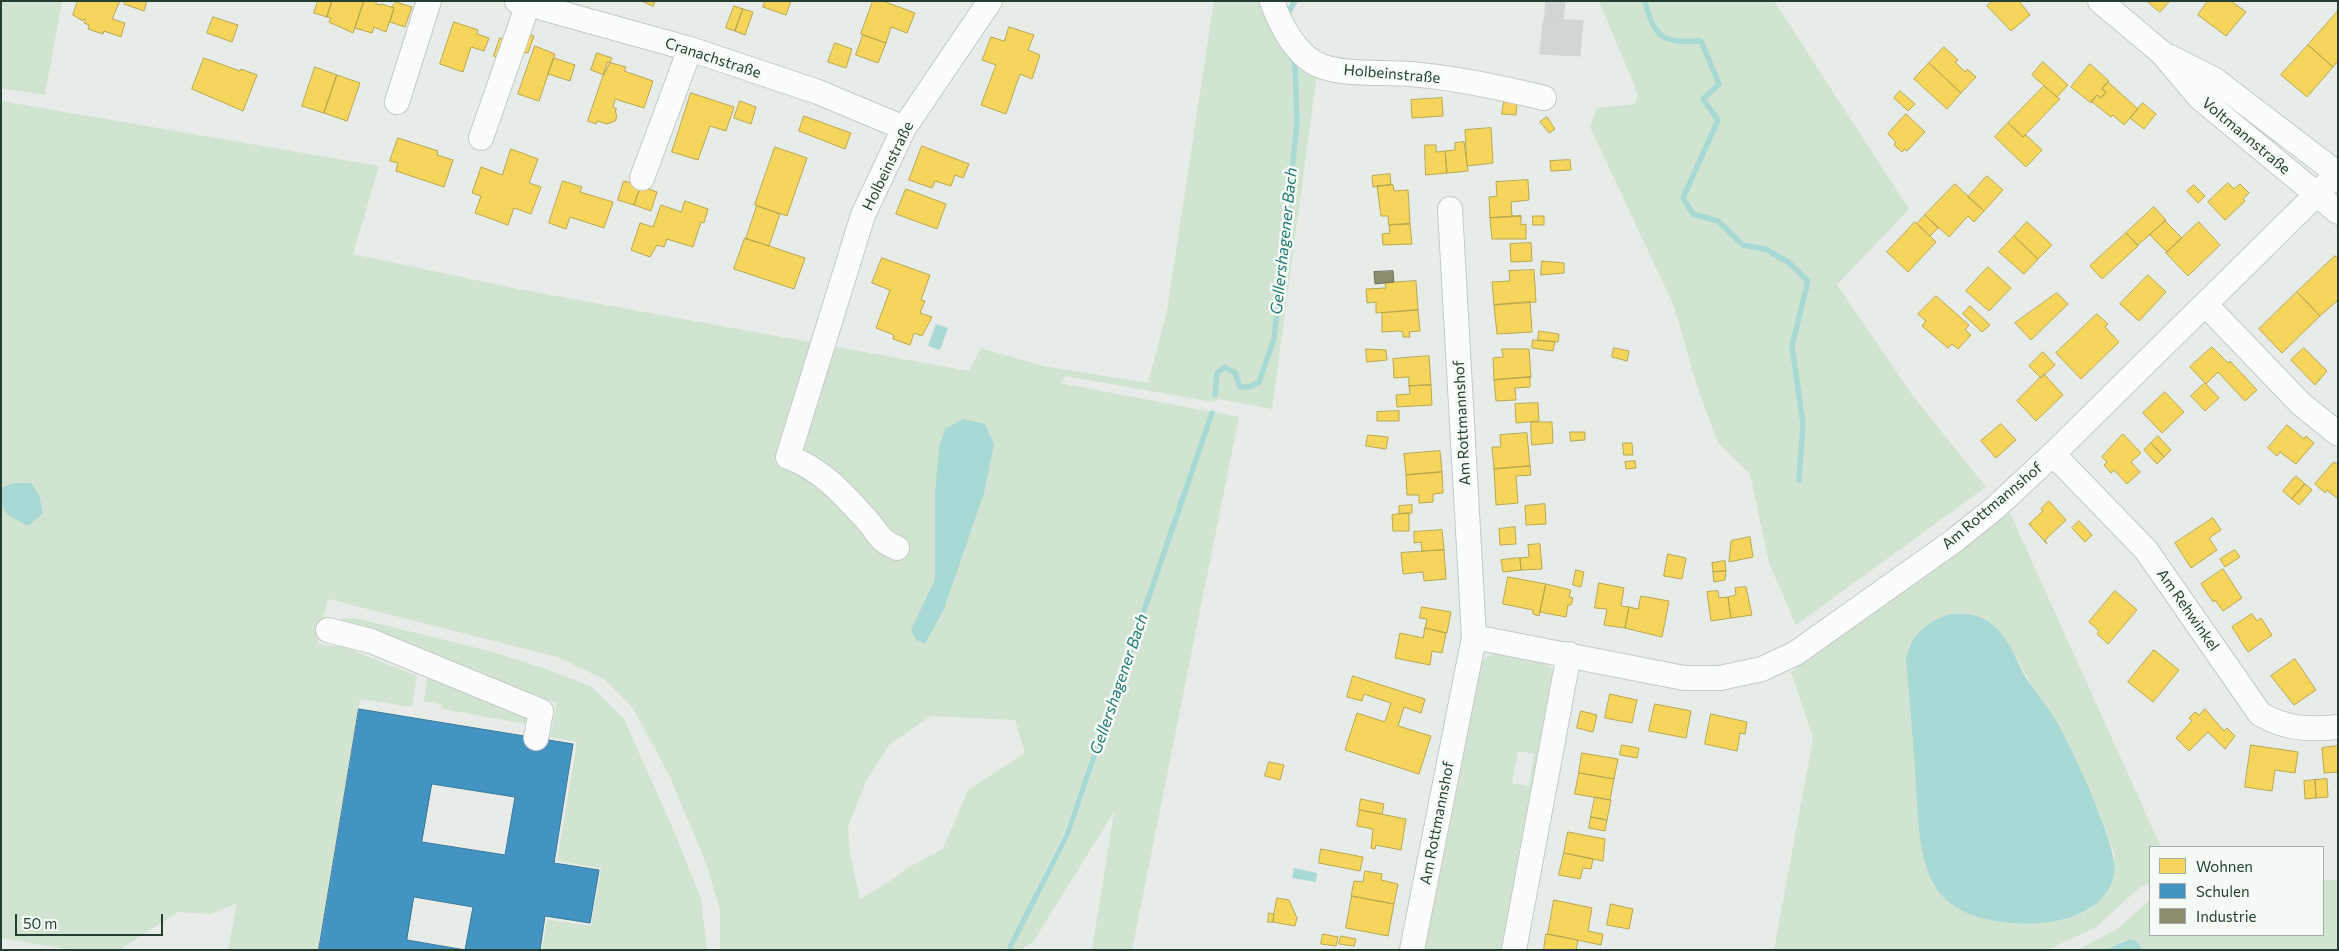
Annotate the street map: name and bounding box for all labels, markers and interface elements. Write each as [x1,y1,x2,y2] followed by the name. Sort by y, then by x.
[663,34,763,82] street label: Cranachstraße
[1343,61,1441,87] street label: Holbeinstraße
[2198,94,2294,178] street label: Voltmannstraße
[859,119,917,213] street label: Holbeinstraße
[1267,167,1301,315] water label: Gellershagener Bach
[1450,360,1474,486] street label: Am Rottmannshof
[1938,459,2046,553] street label: Am Rottmannshof
[2153,565,2223,655] street label: Am Rehwinkel
[1086,611,1152,757] water label: Gellershagener Bach
[1416,760,1458,886] street label: Am Rottmannshof
[2149,846,2324,936] legend
[2196,857,2253,875] text: Wohnen
[2196,882,2250,900] text: Schulen
[18,904,165,936] scale bar
[2196,907,2257,925] text: Industrie
[23,914,57,932] text: 50 m

